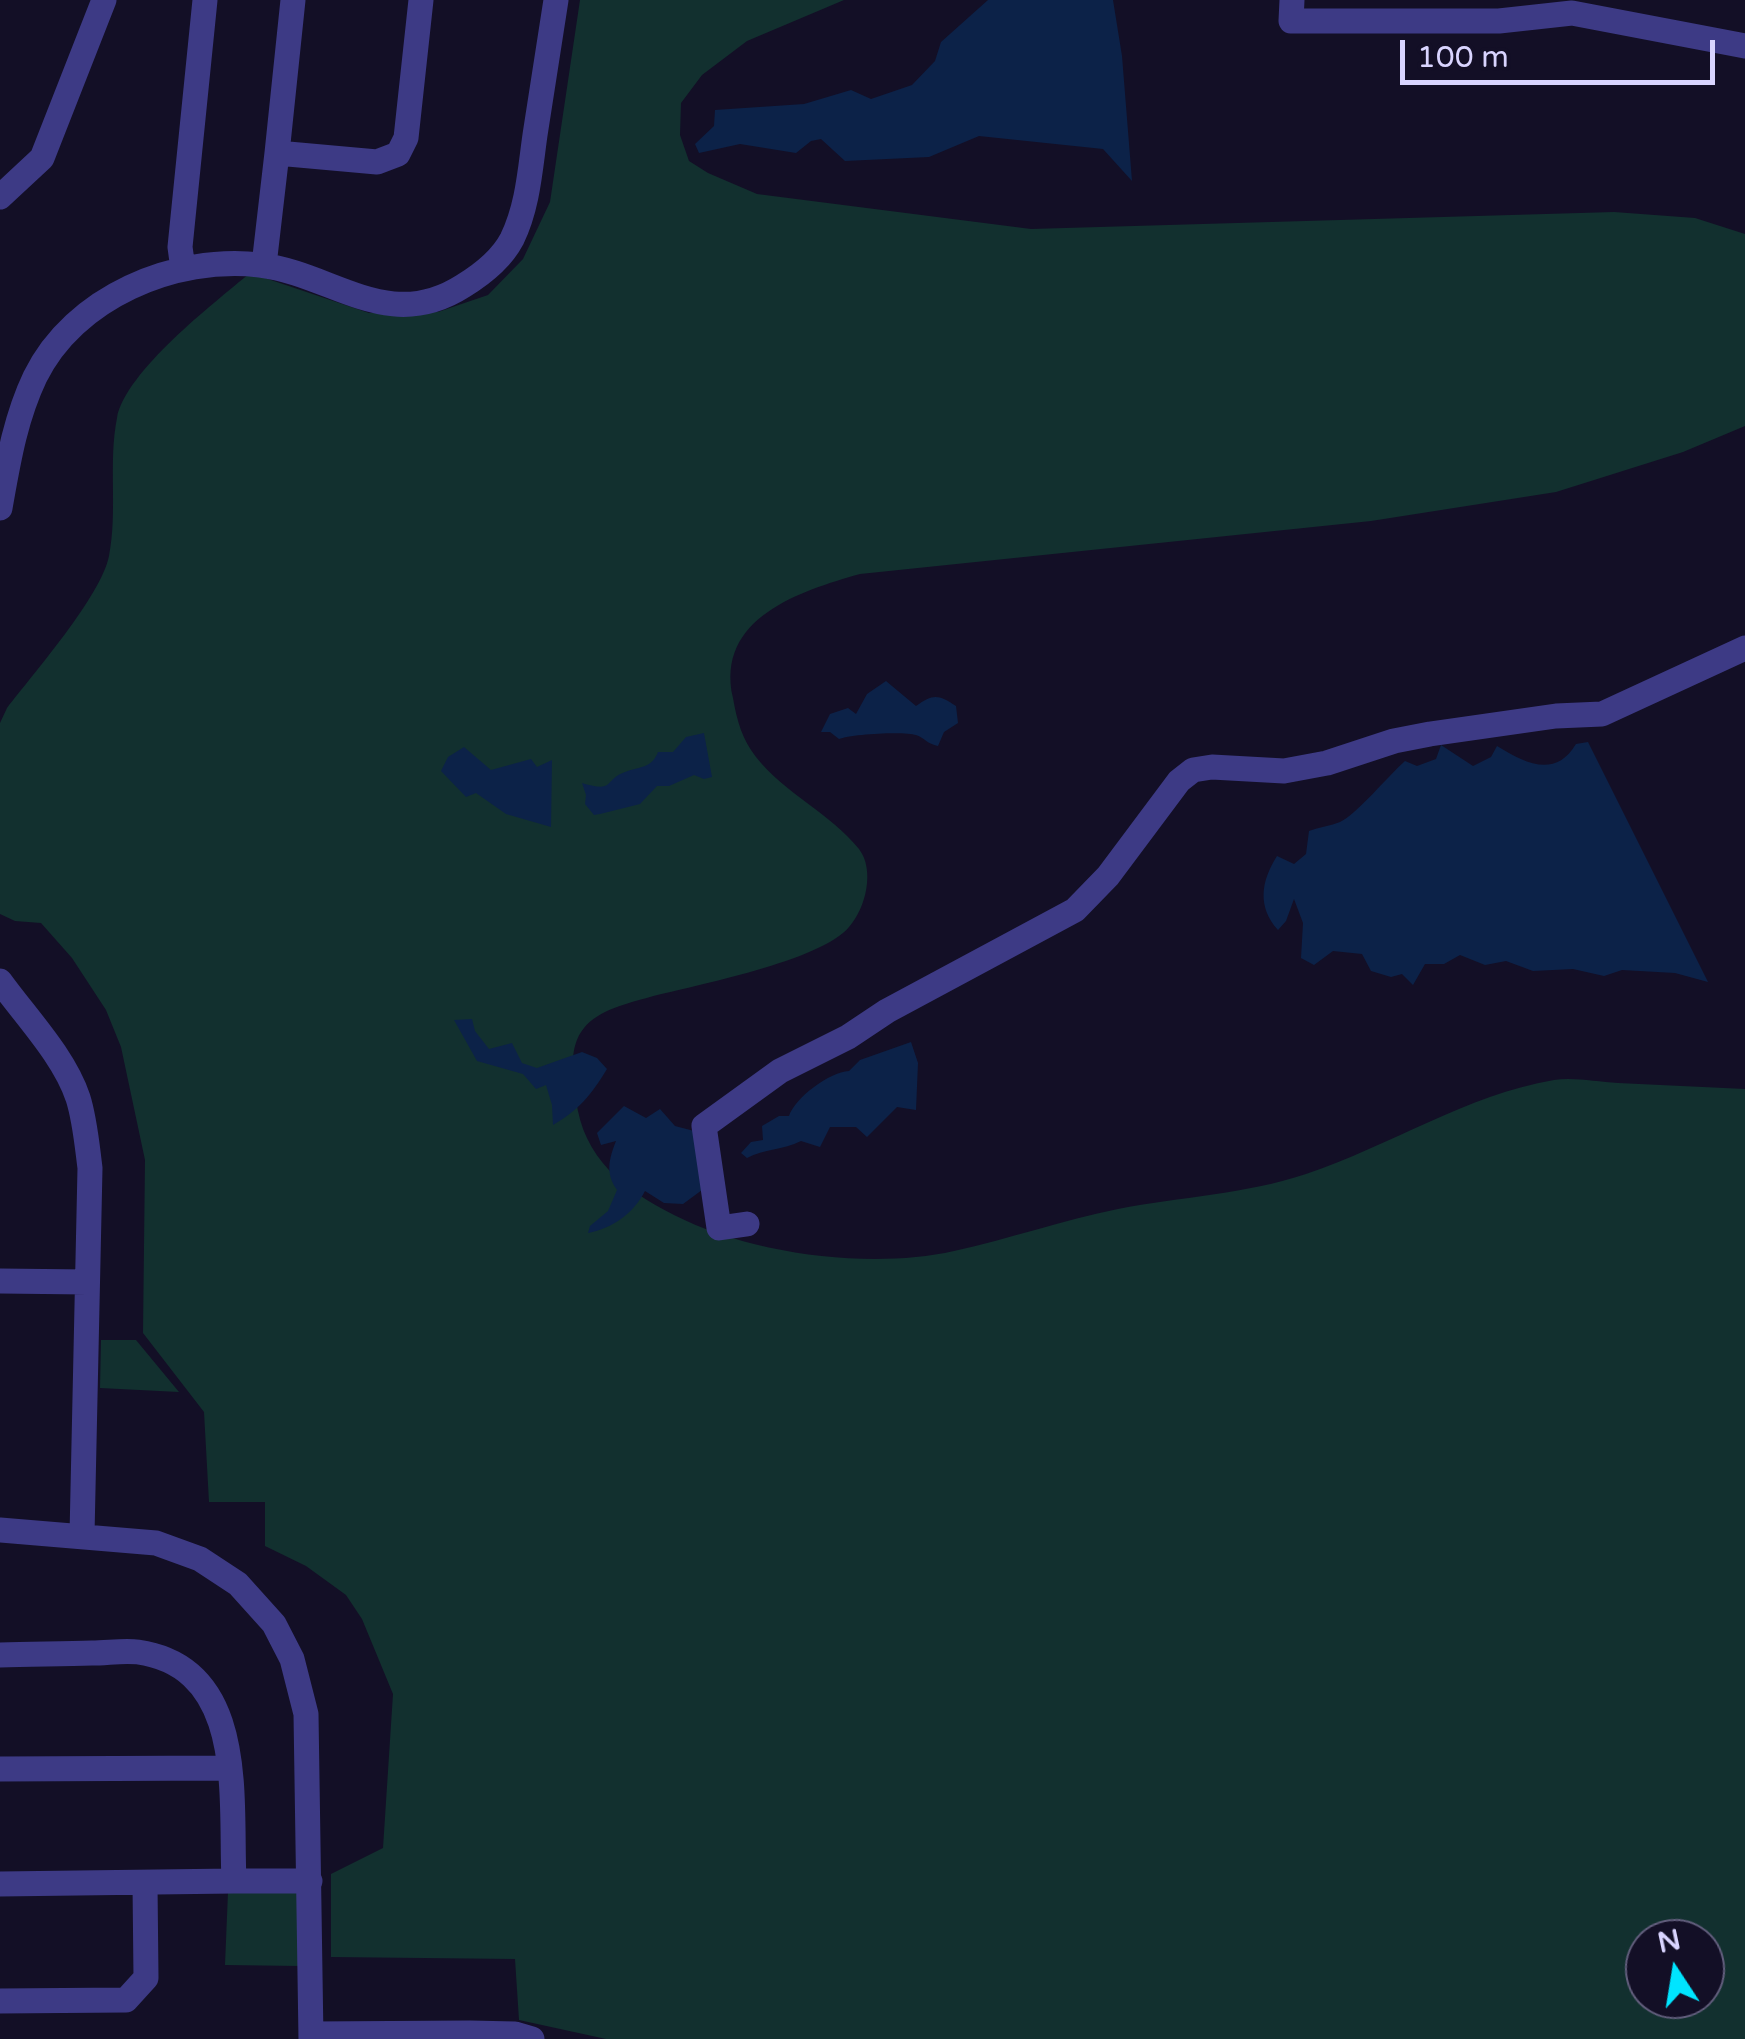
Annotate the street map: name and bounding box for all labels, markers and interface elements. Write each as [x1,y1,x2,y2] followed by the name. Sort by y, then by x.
[1405,20,1720,82] scale bar
[1417,39,1509,76] text: 100 m
[1625,1919,1725,2019] north arrow
[1655,1923,1684,1961] text: N

